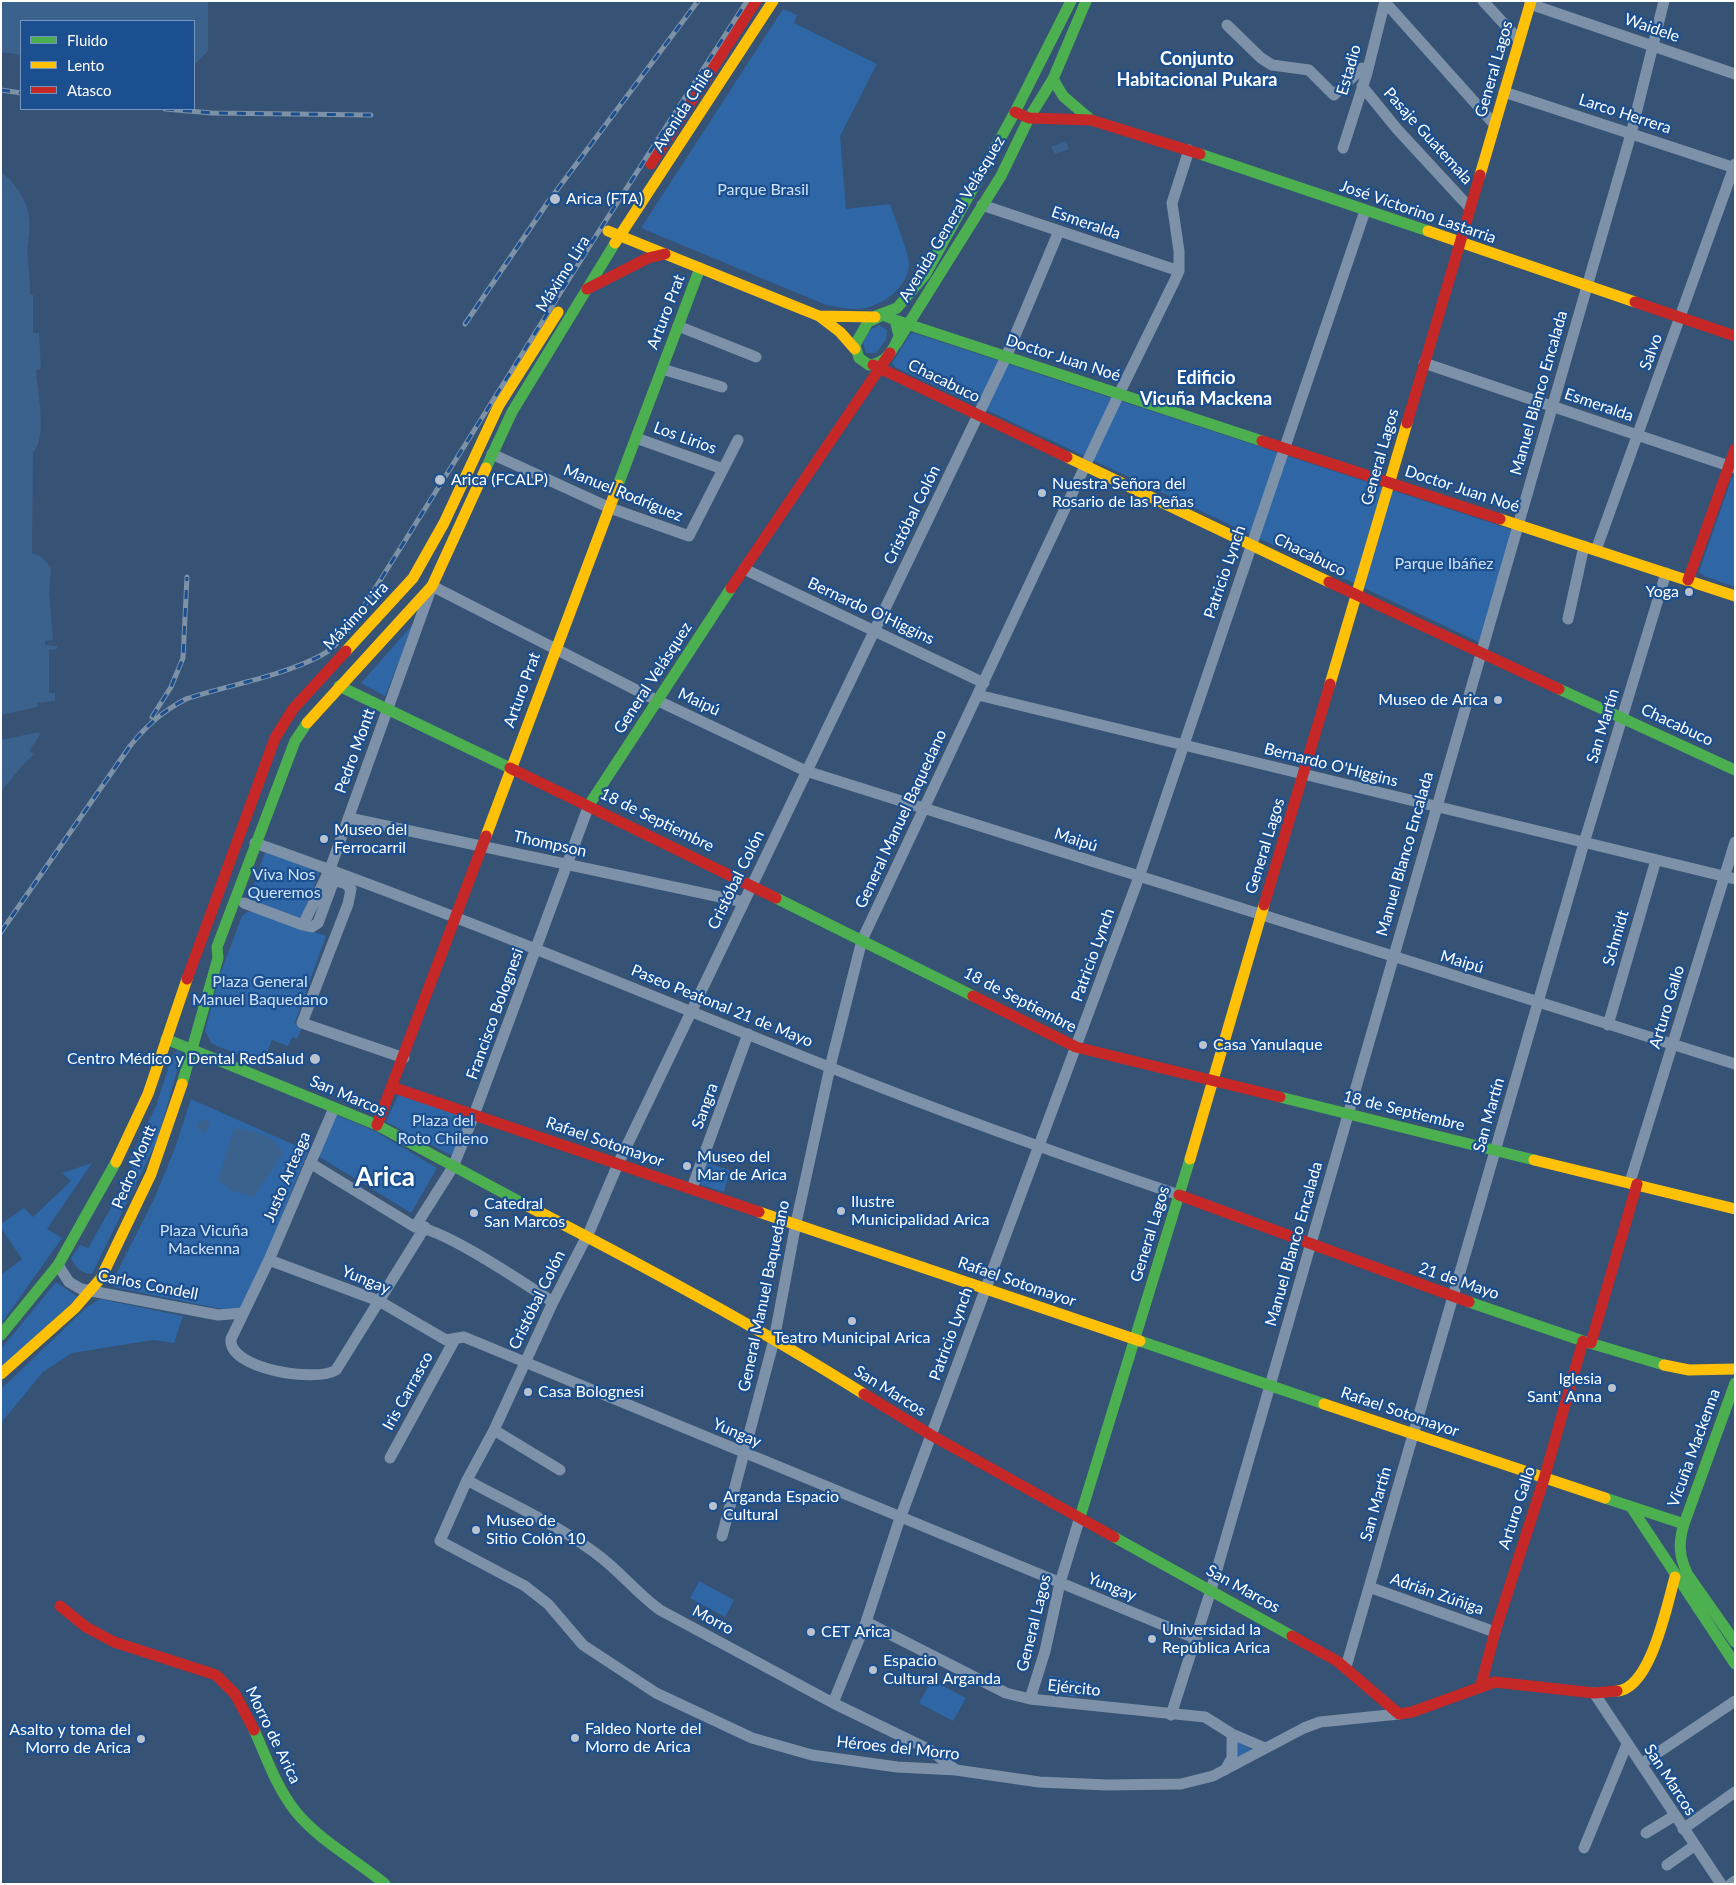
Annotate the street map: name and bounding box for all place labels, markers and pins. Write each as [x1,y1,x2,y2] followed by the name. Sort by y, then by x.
[566,189,643,209] place label: Arica (FTA)
[548,192,562,206] marker: Arica (FTA)
[451,470,548,490] place label: Arica (FCALP)
[433,473,447,487] marker: Arica (FCALP)
[1052,474,1194,512] place label: Nuestra Señora del Rosario de las Peñas
[1036,487,1048,499] marker: Nuestra Señora del Rosario de las Peñas
[1645,582,1679,602] place label: Yoga
[1683,586,1695,598] marker: Yoga
[1378,690,1488,710] place label: Museo de Arica
[1492,694,1504,706] marker: Museo de Arica
[334,820,407,858] place label: Museo del Ferrocarril
[318,833,330,845] marker: Museo del Ferrocarril
[1213,1035,1323,1055] place label: Casa Yanulaque
[1197,1039,1209,1051] marker: Casa Yanulaque
[67,1049,304,1069] place label: Centro Médico y Dental RedSalud
[308,1052,322,1066] marker: Centro Médico y Dental RedSalud
[697,1147,787,1185] place label: Museo del Mar de Arica
[681,1160,693,1172] marker: Museo del Mar de Arica
[851,1192,989,1230] place label: Ilustre Municipalidad Arica
[484,1194,565,1232] place label: Catedral San Marcos
[835,1205,847,1217] marker: Ilustre Municipalidad Arica
[468,1207,480,1219] marker: Catedral San Marcos
[846,1315,858,1327] marker: Teatro Municipal Arica
[774,1328,930,1348] place label: Teatro Municipal Arica
[1527,1369,1602,1407] place label: Iglesia Sant' Anna
[538,1382,644,1402] place label: Casa Bolognesi
[1606,1382,1618,1394] marker: Iglesia Sant' Anna
[522,1386,534,1398] marker: Casa Bolognesi
[723,1487,839,1525] place label: Arganda Espacio Cultural
[707,1500,719,1512] marker: Arganda Espacio Cultural
[486,1511,586,1549] place label: Museo de Sitio Colón 10
[470,1524,482,1536] marker: Museo de Sitio Colón 10
[1162,1620,1270,1658] place label: Universidad la República Arica
[821,1622,891,1642] place label: CET Arica
[805,1626,817,1638] marker: CET Arica
[1146,1633,1158,1645] marker: Universidad la República Arica
[883,1651,1001,1689] place label: Espacio Cultural Arganda
[867,1664,879,1676] marker: Espacio Cultural Arganda
[585,1719,702,1757] place label: Faldeo Norte del Morro de Arica
[9,1720,131,1758] place label: Asalto y toma del Morro de Arica
[569,1732,581,1744] marker: Faldeo Norte del Morro de Arica
[135,1733,147,1745] marker: Asalto y toma del Morro de Arica

